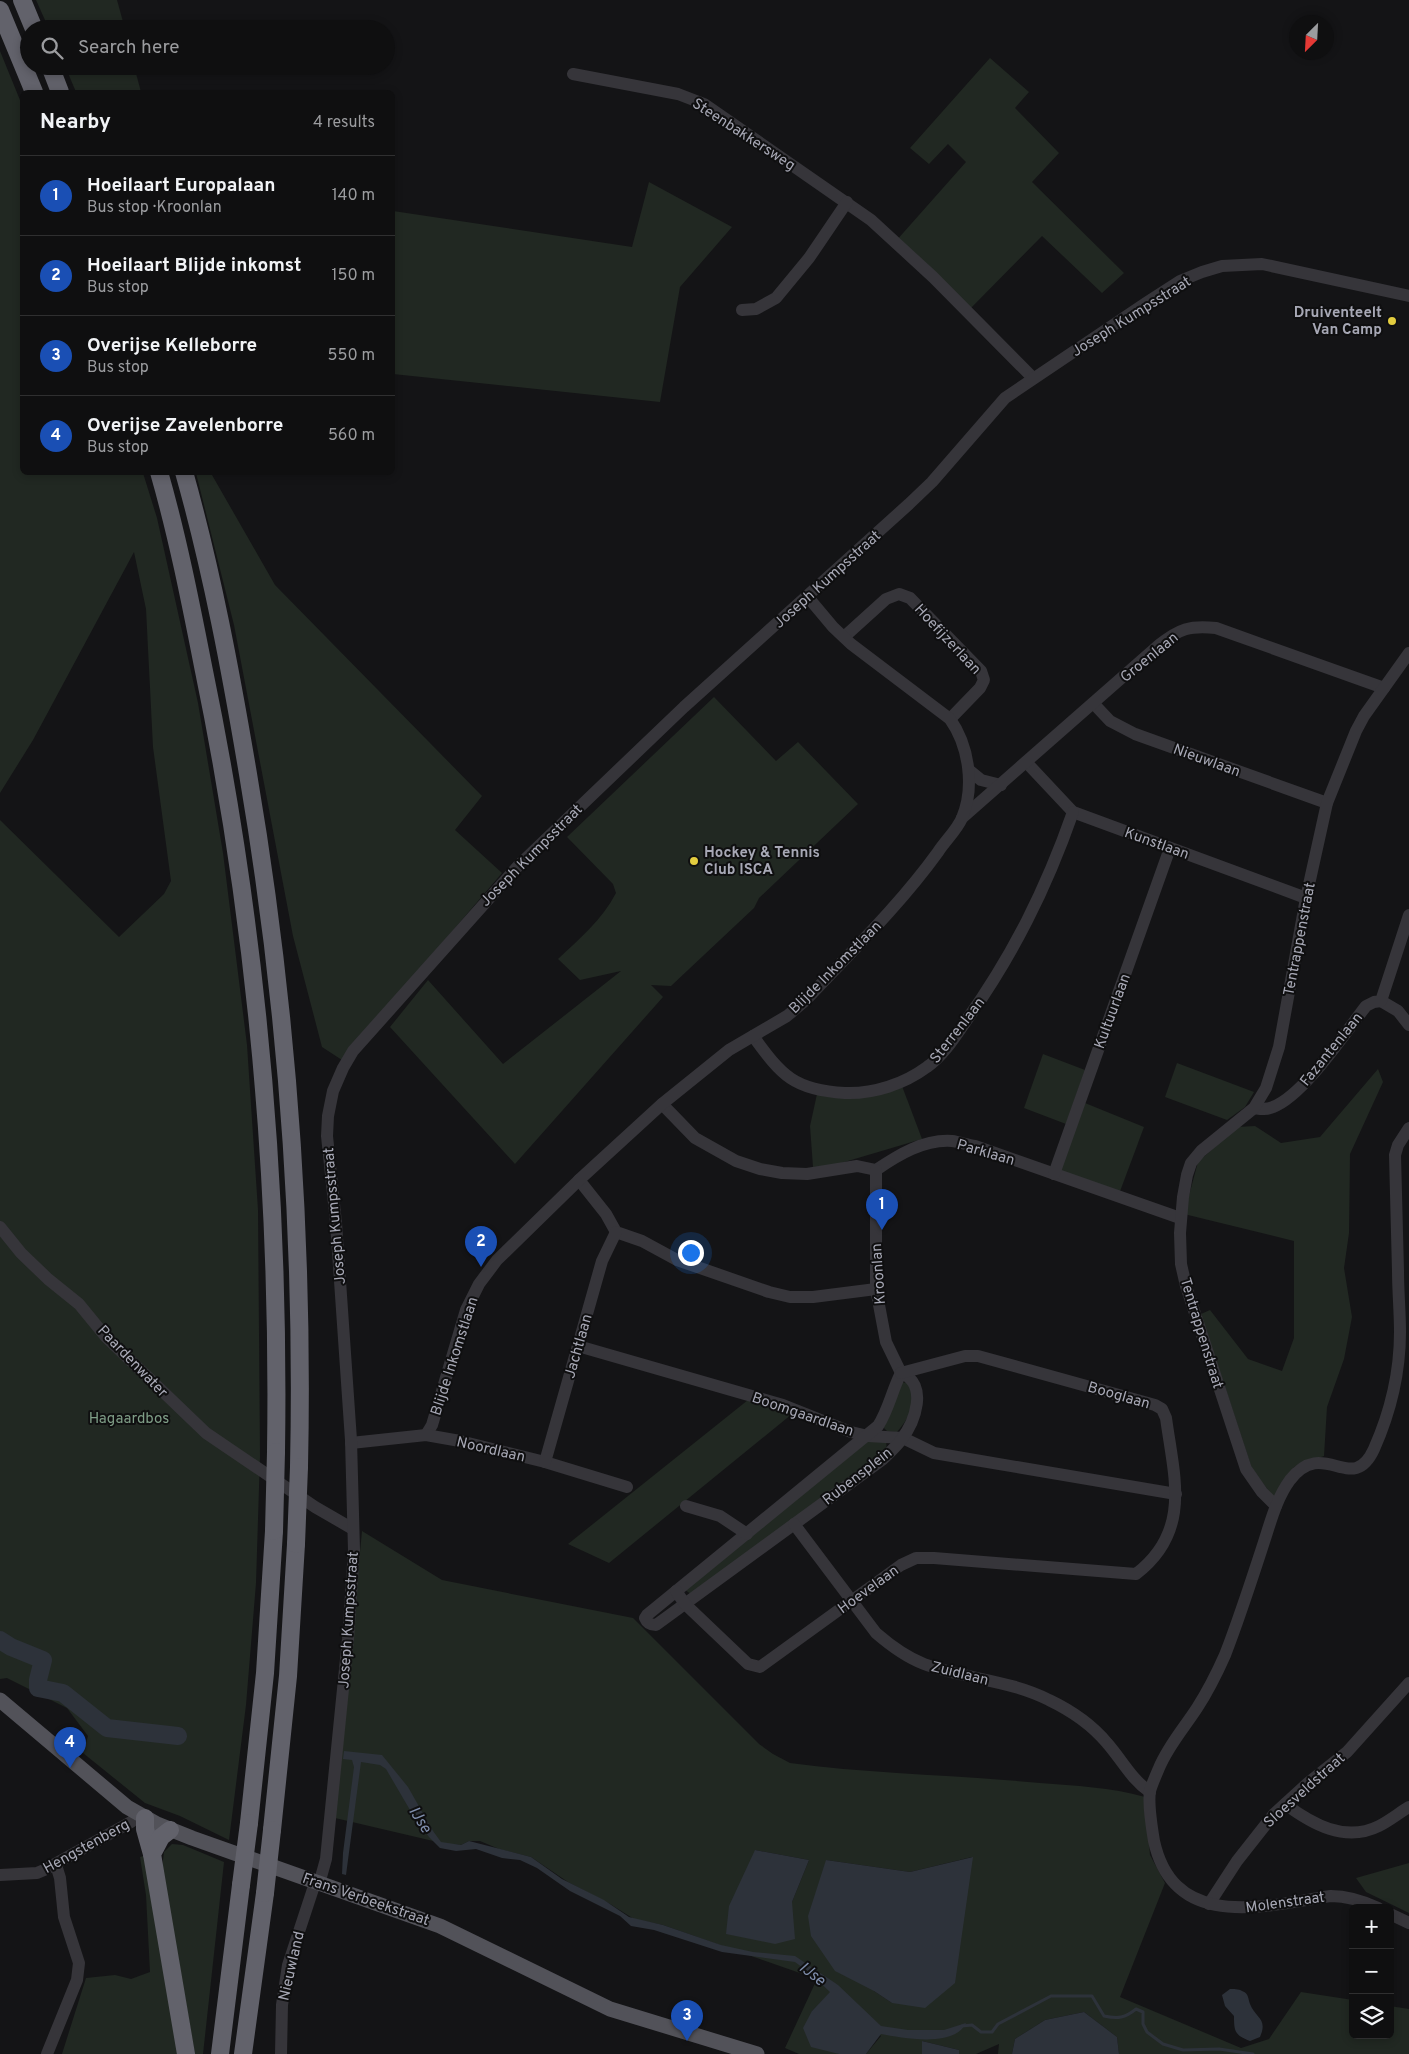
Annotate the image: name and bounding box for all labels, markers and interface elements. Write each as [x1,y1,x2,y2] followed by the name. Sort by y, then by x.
[1289,15,1334,60] north arrow
[20,20,395,75] search box
[38,34,66,62] icon: search
[78,36,180,60] text: Search here
[688,95,798,176] street label: Steenbakkersweg
[40,109,111,136] text: Nearby
[313,113,375,133] text: 4 results
[87,174,275,198] text: Hoeilaart Europalaan
[53,186,59,206] text: 1
[332,186,375,206] text: 140 m
[87,198,222,218] text: Bus stop · Kroonlan
[87,254,301,278] text: Hoeilaart Blijde inkomst
[51,266,61,286] text: 2
[332,266,375,286] text: 150 m
[1069,273,1195,362] street label: Joseph Kumpsstraat
[87,278,149,298] text: Bus stop
[1294,304,1382,340] place label: Druiventeelt Van Camp
[1386,315,1398,327] marker: Druiventeelt Van Camp
[87,334,257,358] text: Overijse Kelleborre
[51,346,61,366] text: 3
[328,346,375,366] text: 550 m
[87,358,149,378] text: Bus stop
[87,414,283,438] text: Overijse Zavelenborre
[51,426,61,446] text: 4
[328,426,375,446] text: 560 m
[87,438,149,458] text: Bus stop
[771,527,885,633] street label: Joseph Kumpsstraat
[909,601,984,679] street label: Hoefijzerlaan
[1117,629,1183,687] street label: Groenlaan
[1170,740,1243,782] street label: Nieuwlaan
[477,801,587,911] street label: Joseph Kumpsstraat
[1122,824,1191,865] street label: Kunstlaan
[704,844,820,880] place label: Hockey & Tennis Club ISCA
[688,855,700,867] marker: Hockey & Tennis Club ISCA
[1280,881,1321,998] street label: Tentrappenstraat
[786,918,887,1019] street label: Blijde Inkomstlaan
[1091,971,1136,1052] street label: Kultuurlaan
[926,994,990,1068] street label: Sterrenlaan
[1297,1009,1368,1091] street label: Fazantenlaan
[954,1136,1017,1171] street label: Parklaan
[320,1147,351,1285] street label: Joseph Kumpsstraat
[866,1189,898,1230] pin: 1
[465,1226,497,1267] pin: 2
[678,1240,704,1266] your location
[868,1243,891,1305] street label: Kroonlan
[1175,1276,1226,1391] street label: Tentrappenstraat
[427,1295,484,1418] street label: Blijde Inkomstlaan
[561,1312,598,1381] street label: Jachtlaan
[93,1322,171,1402] street label: Paardenwater
[1085,1378,1152,1414] street label: Booglaan
[749,1389,856,1442] street label: Boomgaardlaan
[89,1410,169,1429] park label: Hagaardbos
[454,1433,527,1468] street label: Noordlaan
[819,1444,897,1510] street label: Rubensplein
[335,1551,364,1689] street label: Joseph Kumpsstraat
[835,1562,903,1619] street label: Hoevelaan
[929,1658,990,1691] street label: Zuidlaan
[54,1727,86,1768] pin: 4
[1260,1750,1350,1833] street label: Sloesveldstraat
[403,1803,436,1838] water label: IJse
[40,1816,133,1879] street label: Hengstenberg
[299,1870,432,1931] street label: Frans Verbeekstraat
[1244,1889,1326,1918] street label: Molenstraat
[1349,1904,1394,2039] map controls
[1349,1904,1394,1949] button: +
[275,1930,310,2003] street label: Nieuwland
[1349,1949,1394,1994] button: −
[795,1958,829,1991] water label: IJse
[1349,1994,1394,2039] button: layers
[671,2000,703,2041] pin: 3

